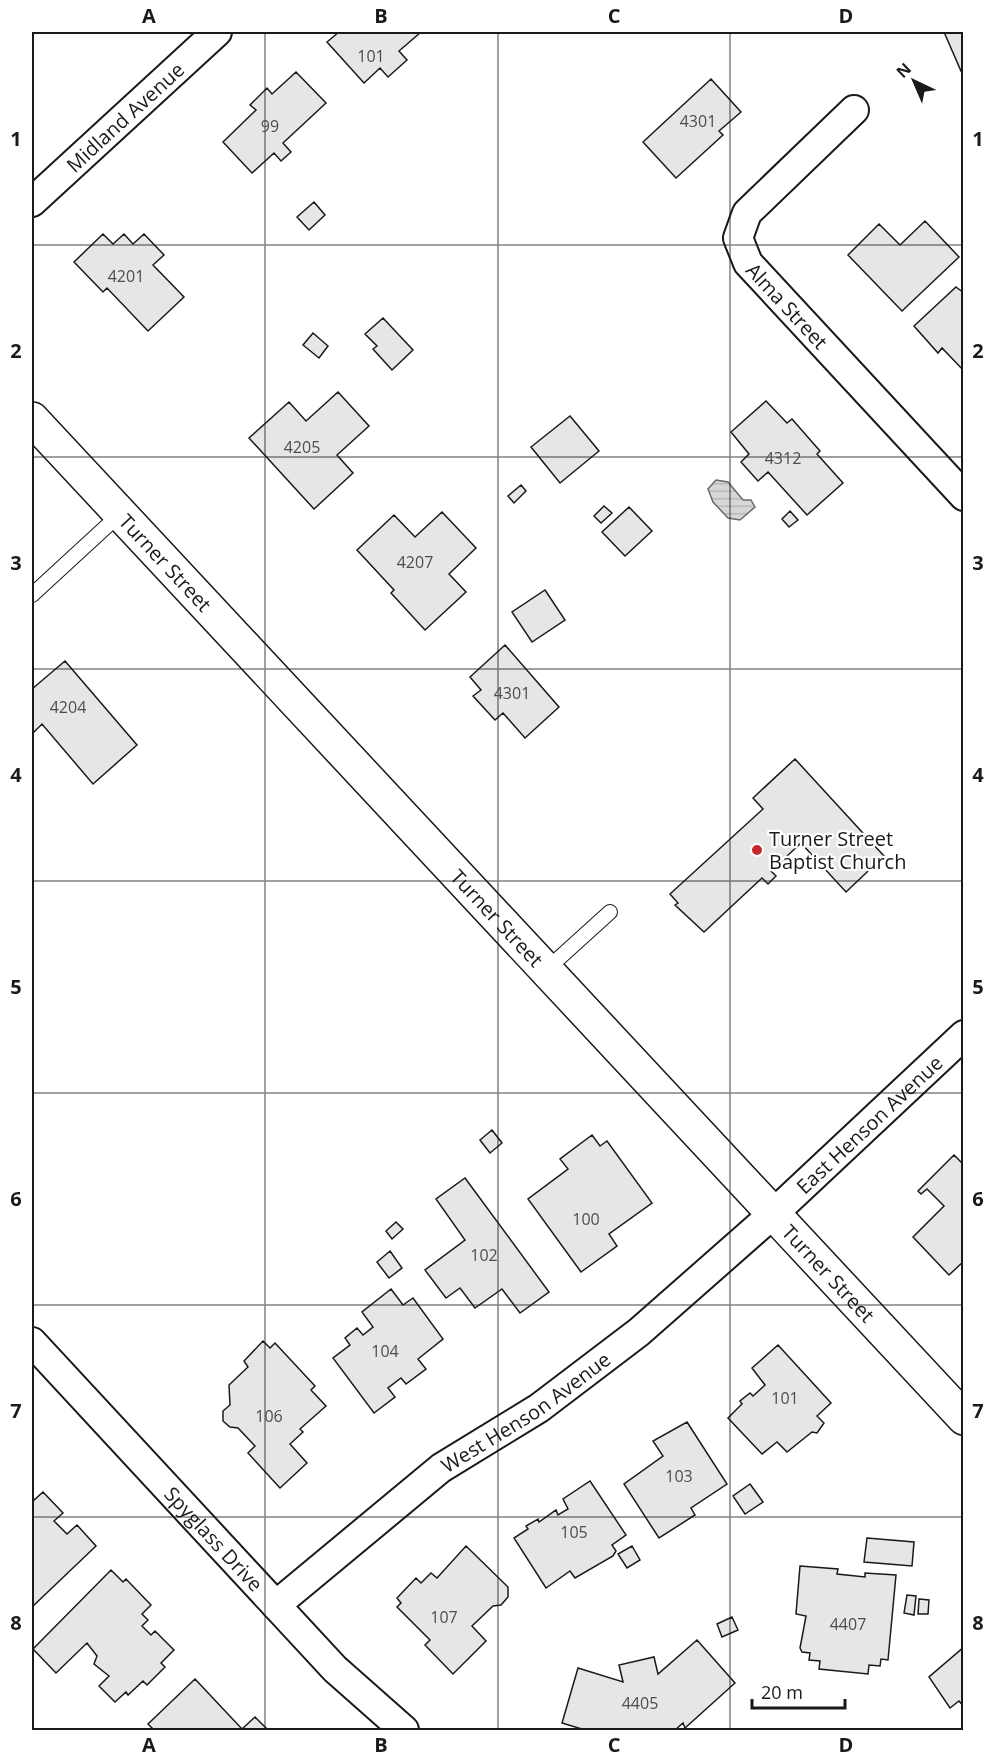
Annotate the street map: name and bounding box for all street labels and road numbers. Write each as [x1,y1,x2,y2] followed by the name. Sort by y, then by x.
[60,56,189,178] street label: Midland Avenue
[741,257,834,354] street label: Alma Street
[113,508,218,617] street label: Turner Street
[445,863,549,972] street label: Turner Street
[790,1049,948,1199] street label: East Henson Avenue
[777,1218,881,1328] street label: Turner Street
[436,1345,616,1478] street label: West Henson Avenue
[159,1480,269,1597] street label: Spyglass Drive

